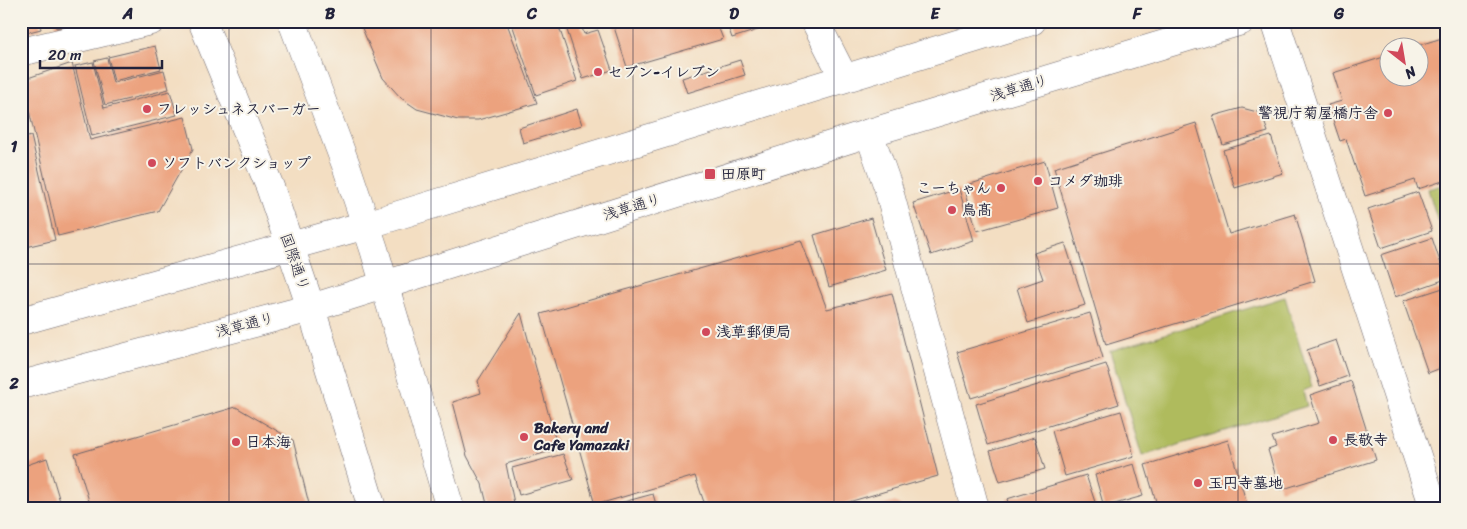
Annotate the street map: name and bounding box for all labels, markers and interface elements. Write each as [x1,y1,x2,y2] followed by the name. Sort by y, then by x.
[122,0,133,28] text: A
[325,0,336,28] text: B
[526,0,538,28] text: C
[729,0,739,28] text: D
[931,0,941,28] text: E
[1132,0,1143,28] text: F
[1333,0,1345,28] text: G
[40,38,162,70] scale bar
[1380,38,1430,88] north arrow
[48,42,82,68] text: 20 m
[608,59,720,85] place label: セブン-イレブン
[1400,59,1422,86] text: N
[592,66,604,78] marker: セブン-イレブン
[987,67,1051,109] street label: 浅草通り
[157,96,321,122] place label: フレッシュネスバーガー
[1258,100,1378,126] place label: 警視庁菊屋橋庁舎
[141,103,153,115] marker: フレッシュネスバーガー
[1382,107,1394,119] marker: 警視庁菊屋橋庁舎
[11,132,18,161] text: 1
[162,150,311,176] place label: ソフトバンクショップ
[146,157,158,169] marker: ソフトバンクショップ
[721,161,766,187] place label: 田原町
[703,167,717,181] marker: 田原町
[1048,168,1123,194] place label: コメダ珈琲
[917,175,991,201] place label: こーちゃん
[1032,175,1044,187] marker: コメダ珈琲
[995,182,1007,194] marker: こーちゃん
[600,186,664,228] street label: 浅草通り
[962,197,992,223] place label: 鳥髙
[946,204,958,216] marker: 鳥髙
[273,229,317,295] street label: 国際通り
[213,305,277,345] street label: 浅草通り
[716,319,791,345] place label: 浅草郵便局
[700,326,712,338] marker: 浅草郵便局
[8,369,19,398] text: 2
[533,415,630,458] place label: Bakery and Cafe Yamazaki
[1343,427,1388,453] place label: 長敬寺
[246,429,291,455] place label: 日本海
[518,431,530,443] marker: Bakery and Cafe Yamazaki
[1327,434,1339,446] marker: 長敬寺
[230,436,242,448] marker: 日本海
[1208,470,1283,496] place label: 玉円寺墓地
[1192,477,1204,489] marker: 玉円寺墓地

